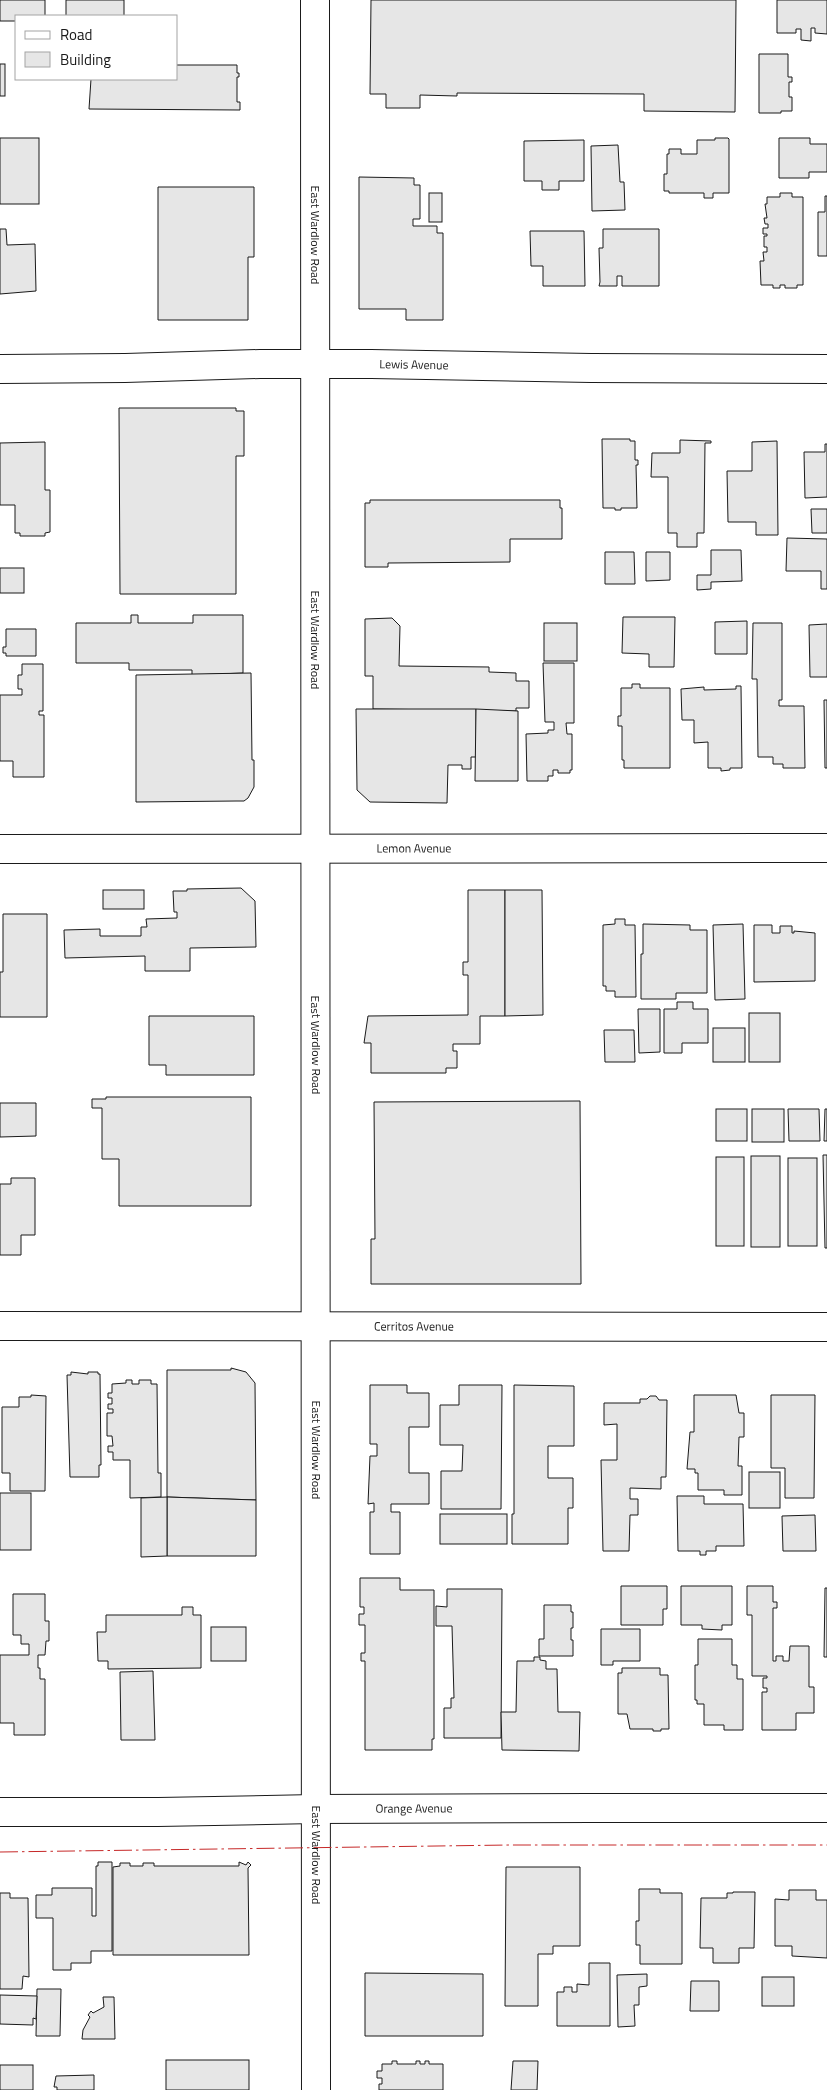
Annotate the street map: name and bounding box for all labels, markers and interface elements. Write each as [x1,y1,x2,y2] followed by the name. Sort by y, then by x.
[15,15,178,80] legend
[60,23,92,46] text: Road
[60,48,111,71] text: Building
[306,186,325,284] street label: East Wardlow Road
[379,354,449,374] street label: Lewis Avenue
[306,591,325,689] street label: East Wardlow Road
[377,838,451,858] street label: Lemon Avenue
[306,996,326,1094] street label: East Wardlow Road
[374,1316,454,1336] street label: Cerritos Avenue
[307,1401,326,1499] street label: East Wardlow Road
[375,1799,452,1818] street label: Orange Avenue
[307,1806,326,1904] street label: East Wardlow Road

